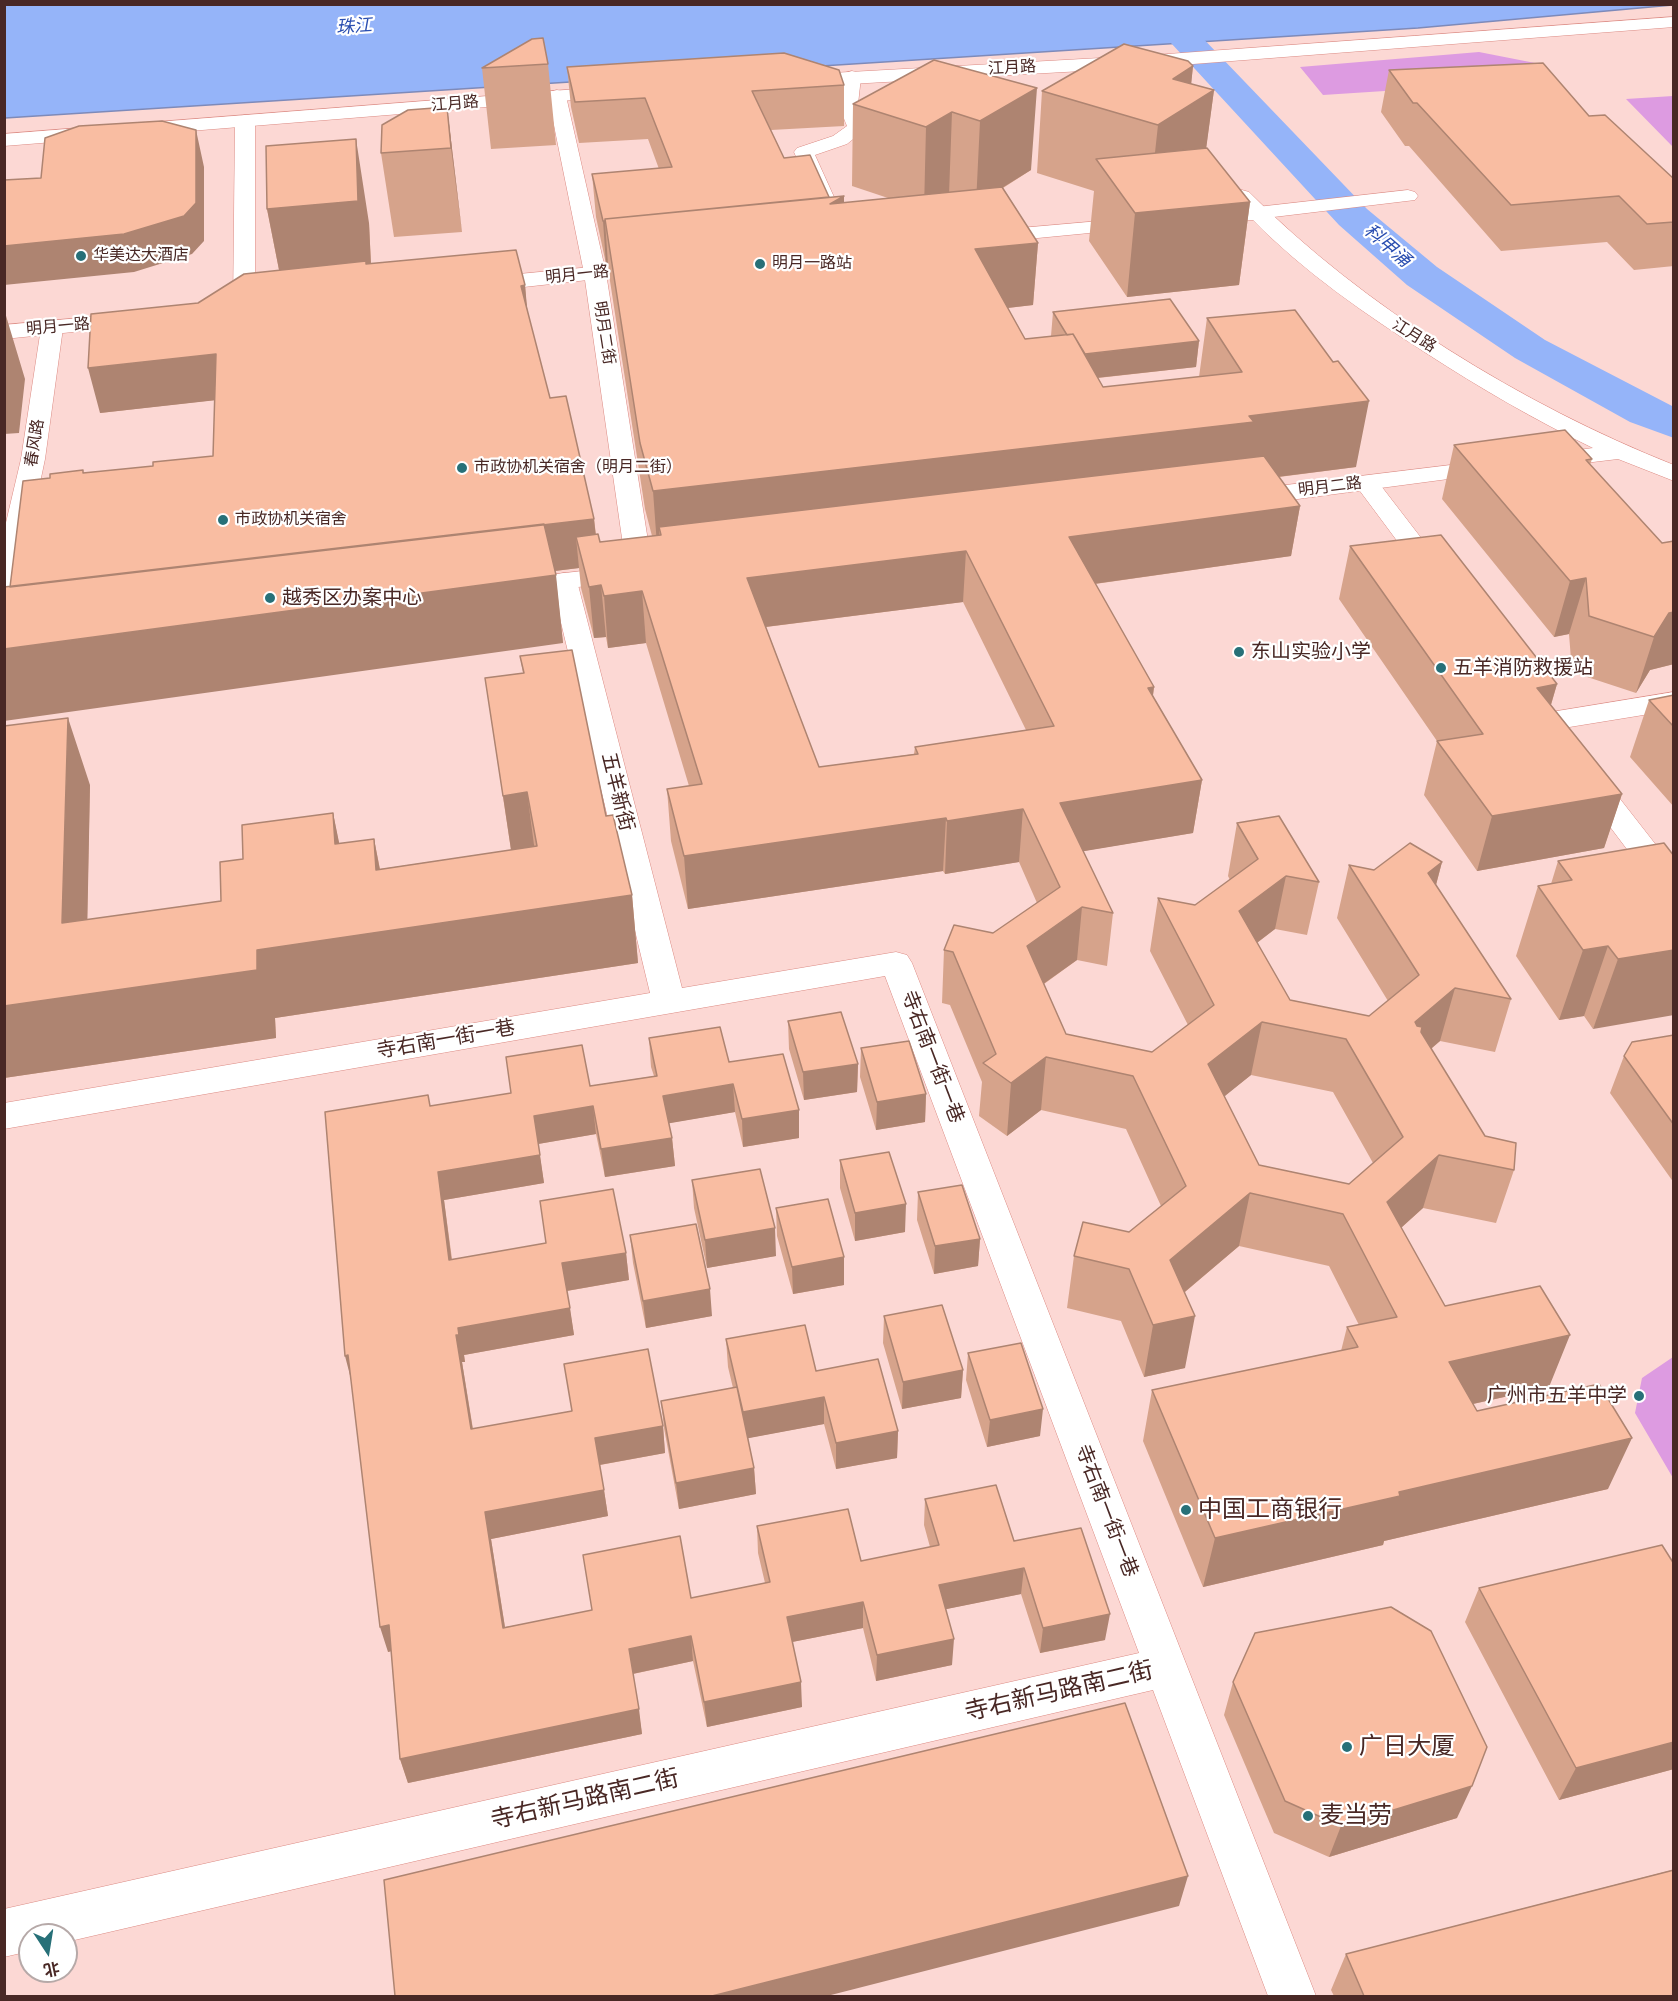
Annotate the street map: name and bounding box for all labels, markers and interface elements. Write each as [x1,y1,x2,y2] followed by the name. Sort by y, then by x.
[335,15,373,39] water label: 珠江
[988,57,1036,79] street label: 江月路
[430,92,480,116] street label: 江月路
[1360,220,1414,272] water label: 科甲涌
[93,246,189,266] place label: 华美达大酒店
[74,249,88,263] marker: 华美达大酒店
[772,254,852,274] place label: 明月一路站
[753,257,767,271] marker: 明月一路站
[544,262,610,288] street label: 明月一路
[590,300,618,366] street label: 明月二街
[25,315,91,339] street label: 明月一路
[1389,315,1439,357] street label: 江月路
[22,418,48,468] street label: 春风路
[474,458,682,478] place label: 市政协机关宿舍（明月二街）
[455,461,469,475] marker: 市政协机关宿舍（明月二街）
[1297,474,1363,500] street label: 明月二路
[235,510,347,530] place label: 市政协机关宿舍
[216,513,230,527] marker: 市政协机关宿舍
[282,586,422,610] place label: 越秀区办案中心
[263,591,277,605] marker: 越秀区办案中心
[1251,640,1371,664] place label: 东山实验小学
[1232,645,1246,659] marker: 东山实验小学
[1453,656,1593,680] place label: 五羊消防救援站
[1434,661,1448,675] marker: 五羊消防救援站
[596,750,638,834] street label: 五羊新街
[896,987,968,1127] street label: 寺右南一街一巷
[375,1016,517,1064] street label: 寺右南一街一巷
[1487,1384,1627,1408] place label: 广州市五羊中学
[1632,1389,1646,1403] marker: 广州市五羊中学
[1070,1441,1142,1581] street label: 寺右南一街一巷
[1198,1496,1342,1524] place label: 中国工商银行
[1179,1503,1193,1517] marker: 中国工商银行
[962,1656,1156,1728] street label: 寺右新马路南二街
[1359,1733,1455,1761] place label: 广日大厦
[1340,1740,1354,1754] marker: 广日大厦
[488,1764,682,1836] street label: 寺右新马路南二街
[1320,1802,1392,1830] place label: 麦当劳
[1301,1809,1315,1823] marker: 麦当劳
[18,1923,78,1983] north arrow
[42,1958,61,1980] text: 北

